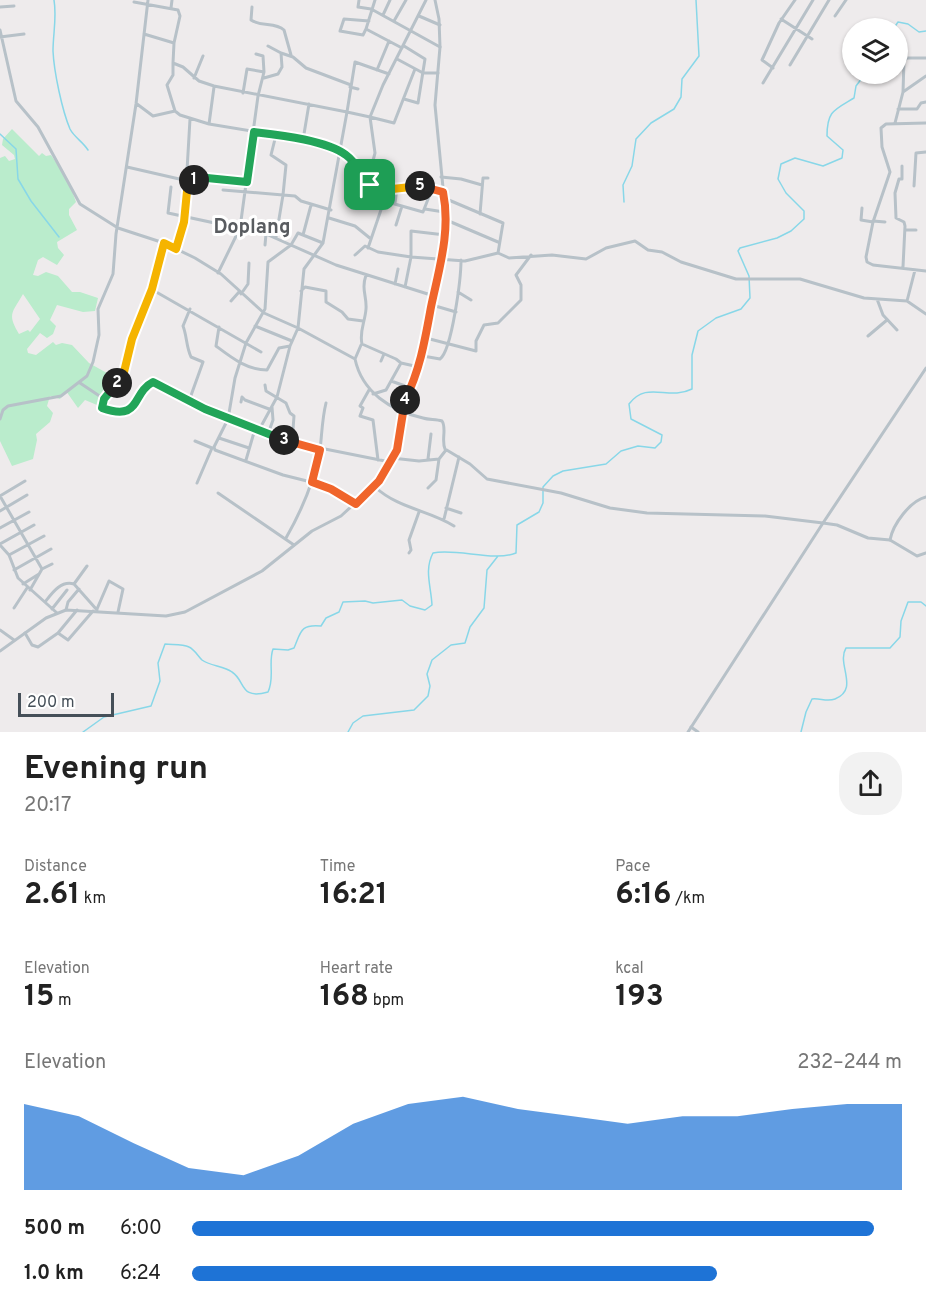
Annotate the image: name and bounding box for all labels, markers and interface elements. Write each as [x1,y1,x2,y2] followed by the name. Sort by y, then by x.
[842,18,908,84] map controls
[842,18,908,84] button: layers
[344,159,395,210] pin
[179,165,209,195] pin: 1
[353,168,386,201] icon: arrive
[191,170,197,190] text: 1
[405,171,435,201] pin: 5
[415,176,425,196] text: 5
[213,215,291,241] district label: Doplang
[102,368,132,398] pin: 2
[112,373,122,393] text: 2
[390,385,420,415] pin: 4
[400,390,410,410] text: 4
[269,425,299,455] pin: 3
[279,430,289,450] text: 3
[18,690,114,718] scale bar
[27,693,75,713] text: 200 m
[24,749,208,791] text: Evening run
[839,752,902,815] button: share
[24,793,71,819] text: 20:17
[24,857,87,877] text: Distance
[320,857,355,877] text: Time
[615,857,650,877] text: Pace
[24,877,80,914] text: 2.61
[320,877,388,914] text: 16:21
[615,877,672,914] text: 6:16
[80,889,106,909] text: km
[672,889,705,909] text: /km
[24,959,90,979] text: Elevation
[320,959,393,979] text: Heart rate
[615,959,644,979] text: kcal
[24,979,54,1016] text: 15
[320,979,369,1016] text: 168
[615,979,664,1016] text: 193
[54,991,72,1011] text: m
[369,991,404,1011] text: bpm
[24,1050,106,1076] text: Elevation
[797,1050,902,1076] text: 232–244 m
[24,1216,85,1242] text: 500 m
[120,1216,162,1242] text: 6:00
[24,1261,84,1287] text: 1.0 km
[120,1261,161,1287] text: 6:24

